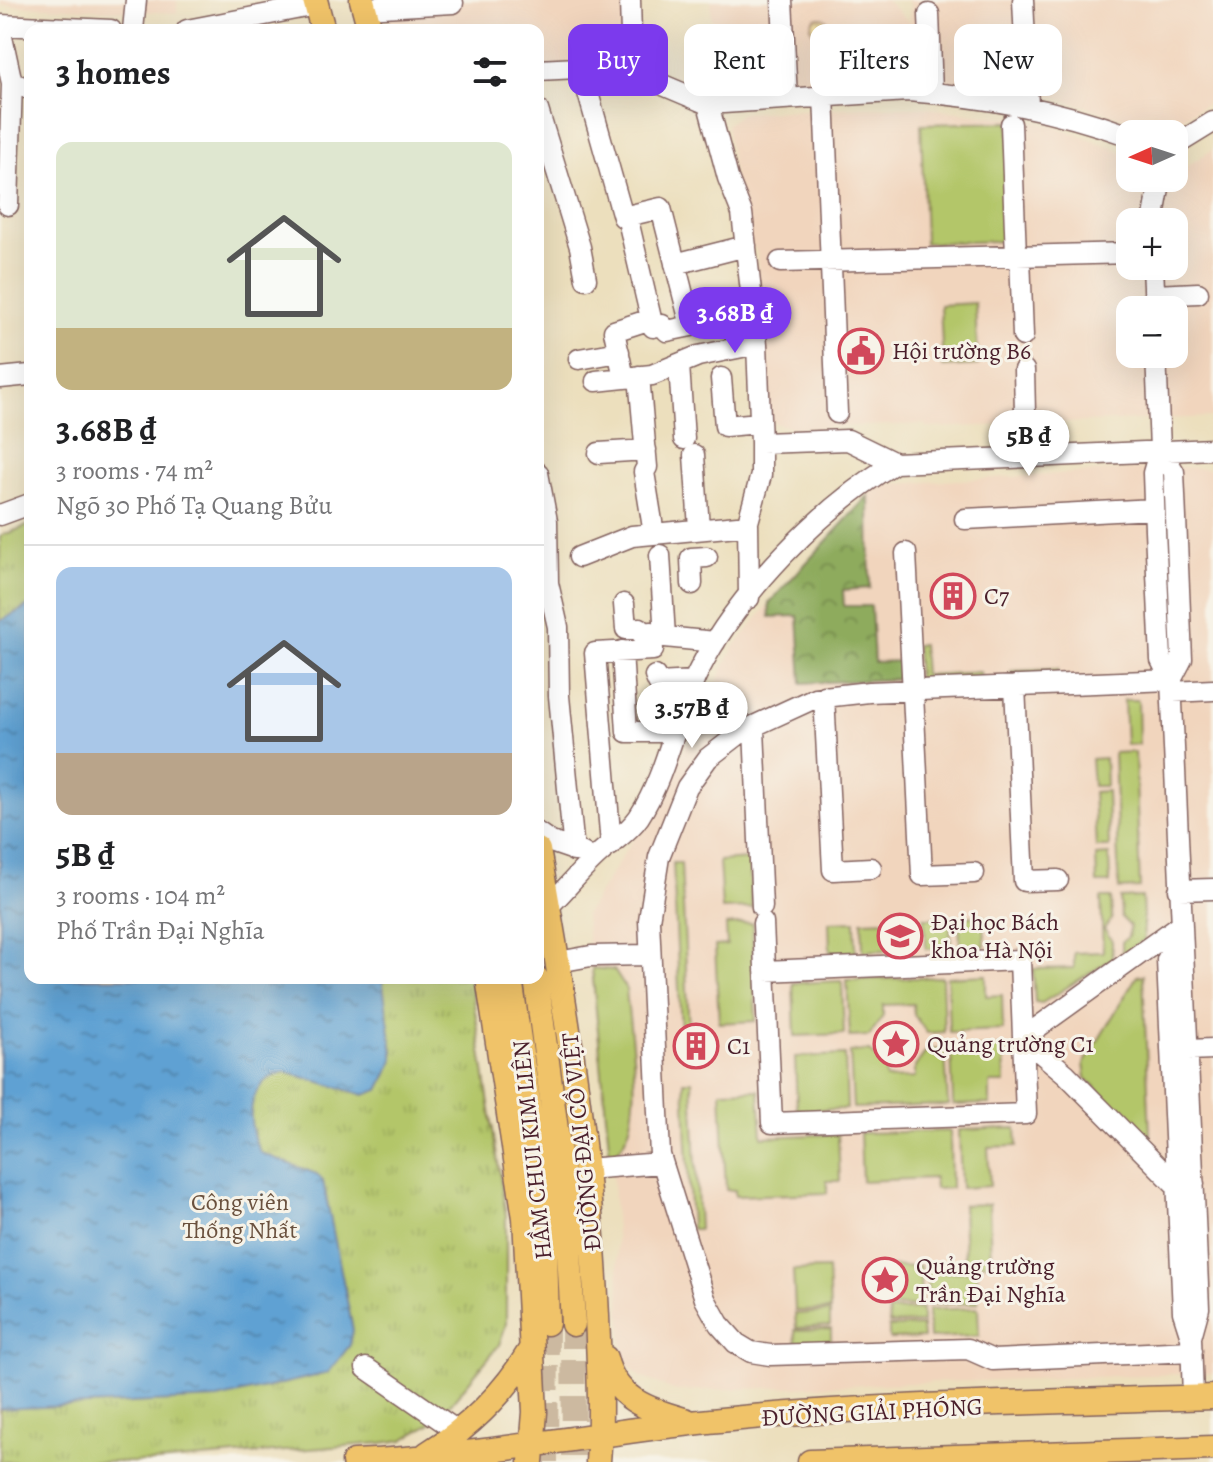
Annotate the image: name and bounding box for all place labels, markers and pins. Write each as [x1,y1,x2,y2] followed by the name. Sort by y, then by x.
[661,287,809,355] pin: 3.68B ₫
[837,327,885,375] public building icon: Hội trường B6
[892,335,1031,367] place label: Hội trường B6
[982,410,1076,478] pin: 5B ₫
[929,572,977,620] building icon: C7
[984,580,1010,612] place label: C7
[618,682,766,750] pin: 3.57B ₫
[931,906,1059,966] place label: Đại học Bách khoa Hà Nội
[876,912,924,960] school or university icon: Đại học Bách khoa Hà Nội
[872,1020,920,1068] place icon: Quảng trường C1
[672,1022,720,1070] building icon: C1
[927,1028,1094,1060] place label: Quảng trường C1
[727,1030,750,1062] place label: C1
[916,1250,1067,1310] place label: Quảng trường Trần Đại Nghĩa
[861,1256,909,1304] place icon: Quảng trường Trần Đại Nghĩa

